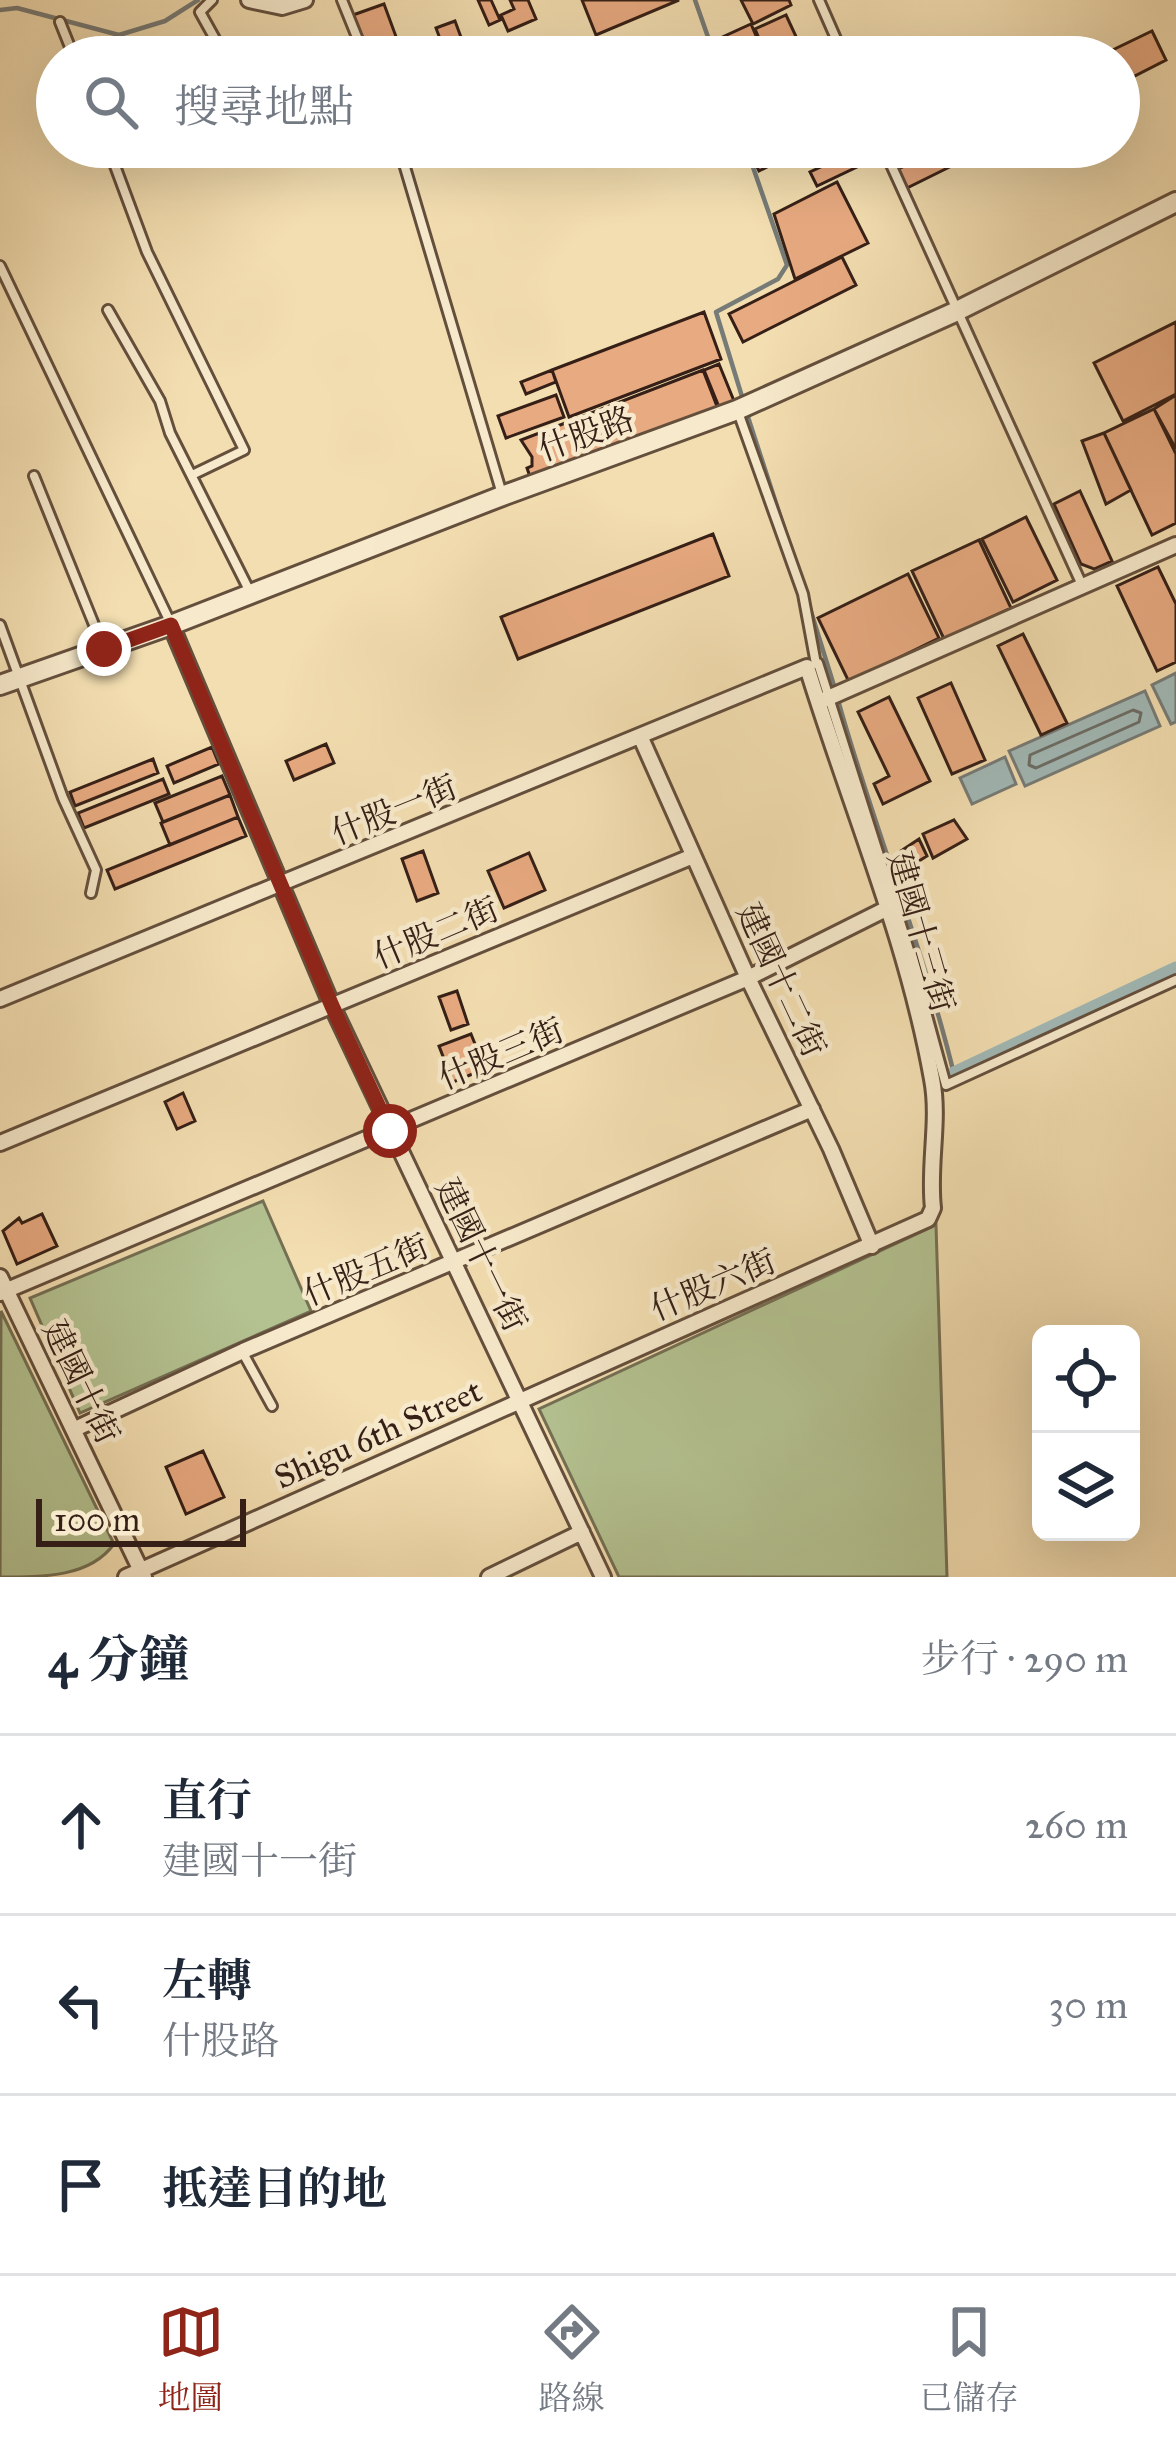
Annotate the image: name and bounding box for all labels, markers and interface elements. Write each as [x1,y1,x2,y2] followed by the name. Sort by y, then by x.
[36,36,1140,168] search box
[78,69,144,135] icon: search
[174,79,354,134] text: 搜尋地點
[533,398,639,470] street label: 什股路
[77,622,131,676] route end
[325,767,463,853] street label: 什股一街
[879,847,963,1017] street label: 建國十三街
[367,889,505,977] street label: 什股二街
[728,897,834,1063] street label: 建國十二街
[432,1010,570,1098] street label: 什股三街
[363,1104,417,1158] route start
[427,1172,535,1338] street label: 建國十一街
[297,1226,435,1314] street label: 什股五街
[644,1241,782,1329] street label: 什股六街
[34,1314,128,1450] street label: 建國十街
[1032,1325,1140,1541] map controls
[1032,1325,1140,1433] button: locate
[268,1370,488,1498] street label: Shigu 6th Street
[1032,1433,1140,1541] button: layers
[36,1493,246,1546] scale bar
[54,1500,140,1540] text: 100 m
[48,1629,189,1691] text: 4 分鐘
[921,1635,1128,1683] text: 步行 · 290 m
[162,1773,252,1828] text: 直行
[48,1792,114,1858] icon: ahead
[1025,1801,1128,1849] text: 260 m
[162,1837,357,1885] text: 建國十一街
[162,1953,252,2008] text: 左轉
[48,1972,114,2038] icon: left
[1049,1981,1128,2029] text: 30 m
[162,2017,279,2065] text: 什股路
[48,2152,114,2218] icon: arrive
[162,2161,387,2216] text: 抵達目的地
[158,2299,224,2418] tab: 地圖
[539,2299,605,2418] tab: 路線
[920,2299,1019,2418] tab: 已儲存

